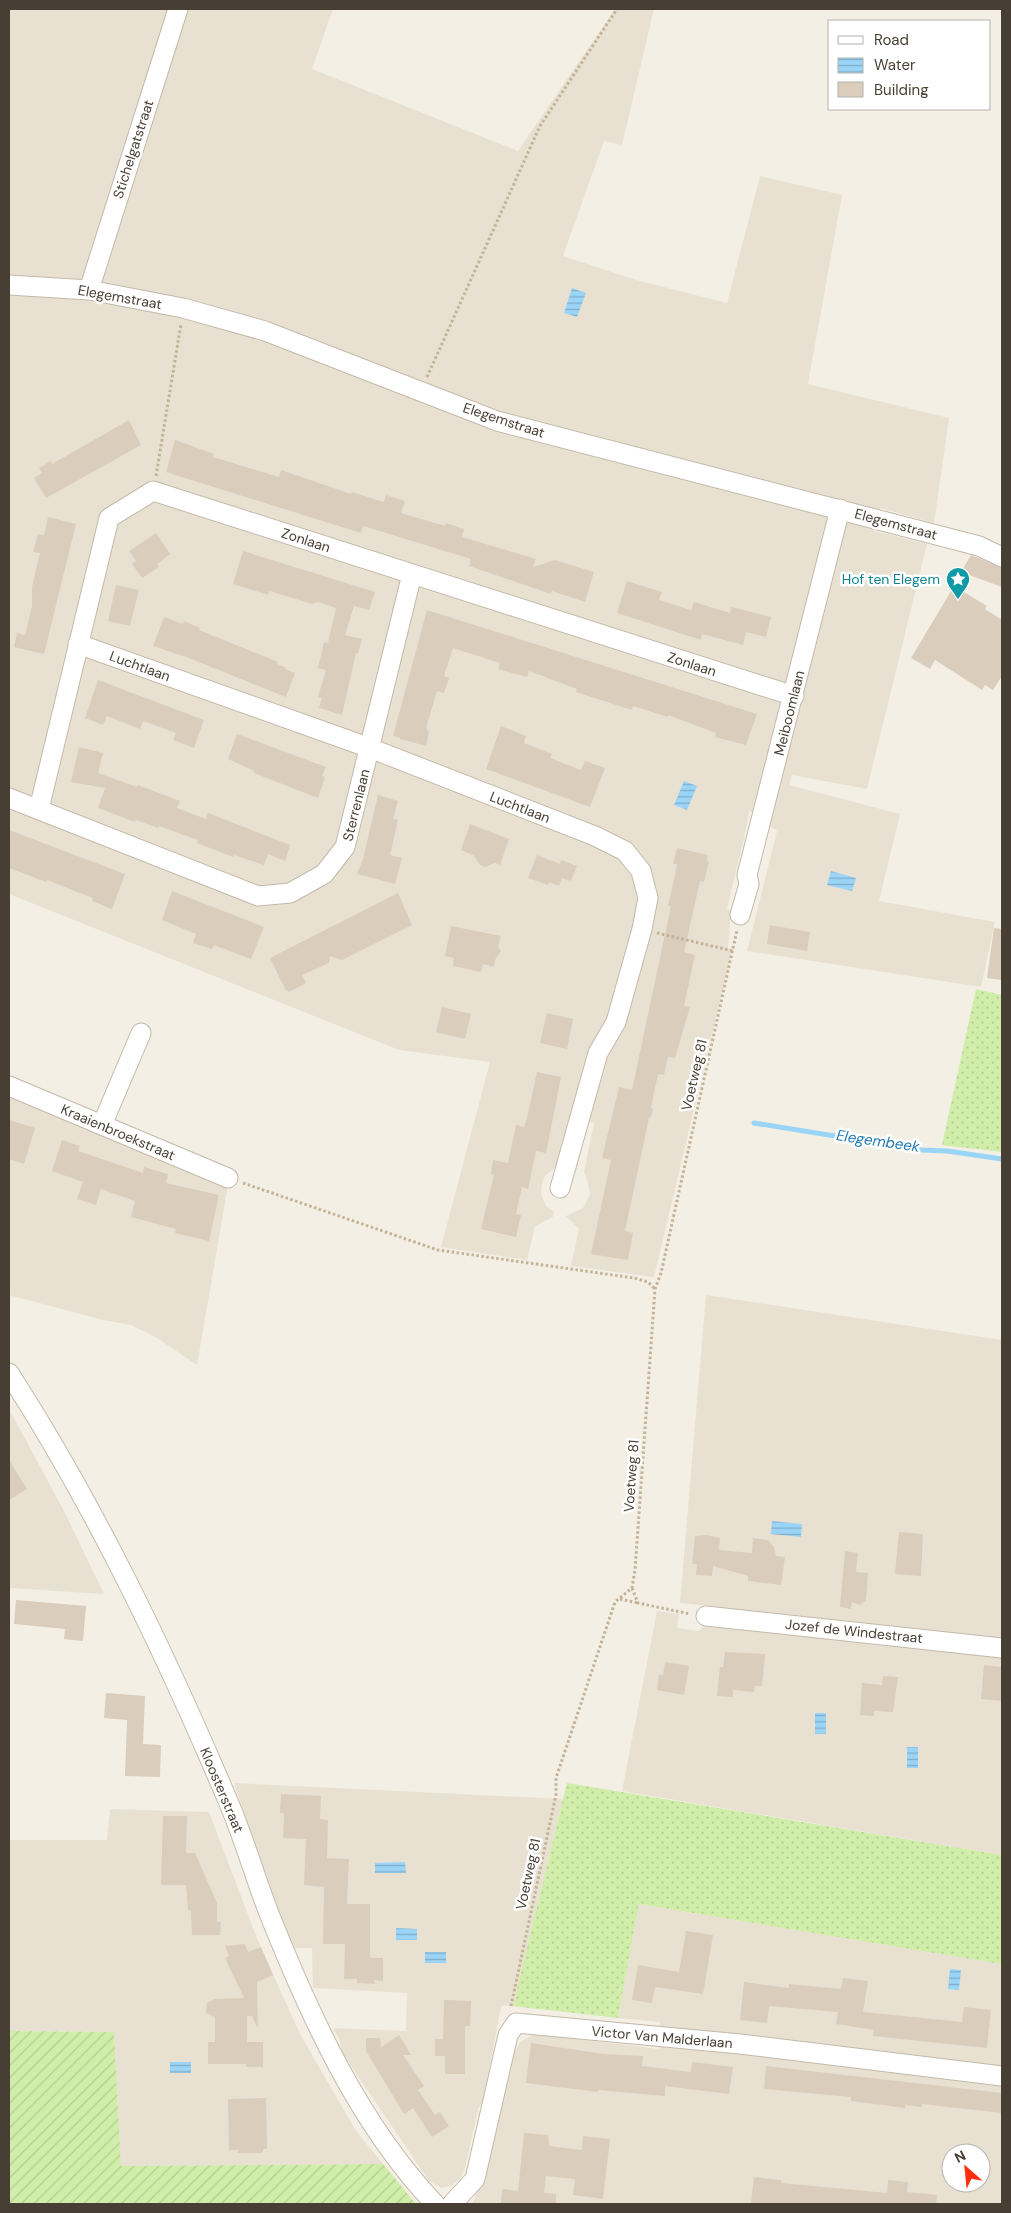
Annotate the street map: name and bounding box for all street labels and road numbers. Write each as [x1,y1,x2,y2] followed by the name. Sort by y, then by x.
[109,97,157,201] street label: Stichelgatstraat
[77,281,163,313] street label: Elegemstraat
[461,398,547,442] street label: Elegemstraat
[853,504,939,544] street label: Elegemstraat
[279,524,333,556] street label: Zonlaan
[107,647,173,685] street label: Luchtlaan
[665,648,719,680] street label: Zonlaan
[770,668,808,758] street label: Meiboomlaan
[338,767,374,843] street label: Sterrenlaan
[487,787,553,827] street label: Luchtlaan
[677,1038,711,1112] street label: Voetweg 81
[58,1100,178,1164] street label: Kraaienbroekstraat
[619,1439,643,1513] street label: Voetweg 81
[784,1615,924,1647] street label: Jozef de Windestraat
[196,1745,248,1835] street label: Kloosterstraat
[512,1837,544,1911] street label: Voetweg 81
[591,2022,733,2052] street label: Victor Van Malderlaan

